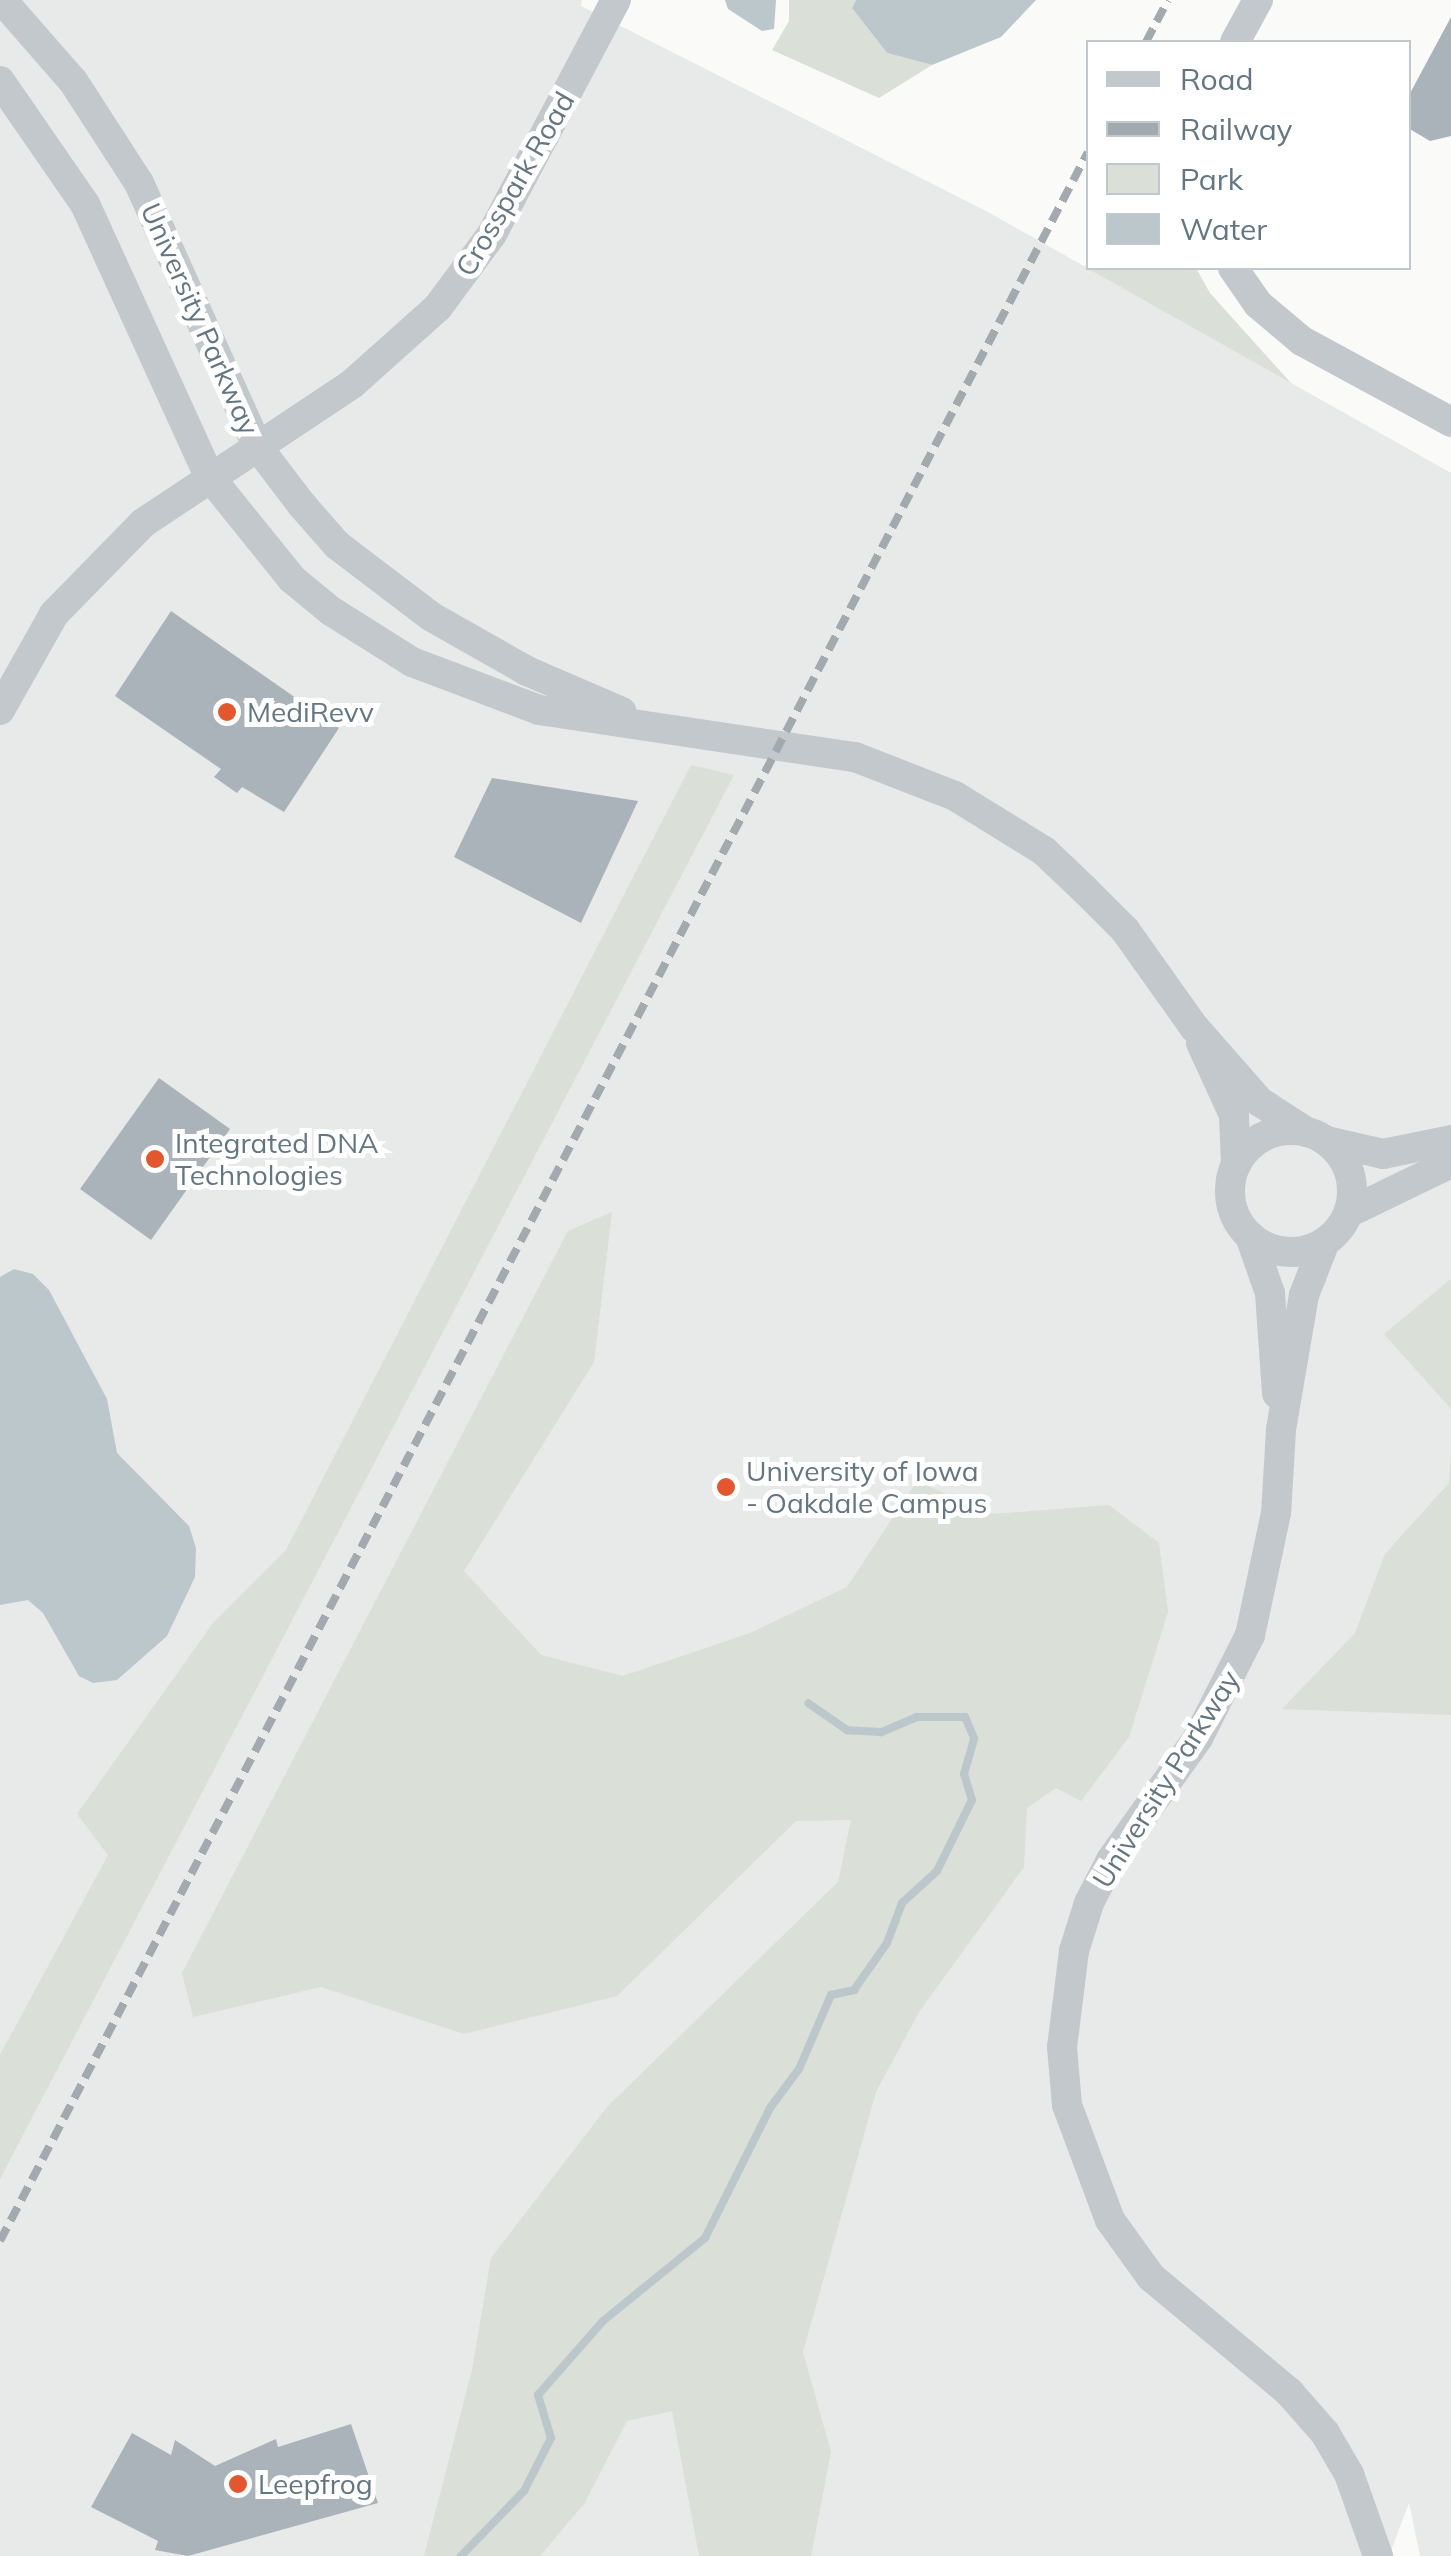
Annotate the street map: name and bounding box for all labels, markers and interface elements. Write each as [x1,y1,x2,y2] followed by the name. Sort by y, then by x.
[1086,40,1411,270] legend
[1180,60,1254,98] text: Road
[449,86,581,282] street label: Crosspark Road
[1180,110,1293,148] text: Railway
[1180,160,1243,198] text: Park
[134,198,266,440] street label: University Parkway
[1180,210,1267,248] text: Water
[247,695,374,729] place label: MediRevv
[216,701,238,723] marker: MediRevv
[175,1126,379,1192] place label: Integrated DNA Technologies
[144,1148,166,1170] marker: Integrated DNA Technologies
[746,1454,987,1520] place label: University of Iowa - Oakdale Campus
[715,1476,737,1498] marker: University of Iowa - Oakdale Campus
[1085,1664,1247,1894] street label: University Parkway
[258,2467,373,2501] place label: Leepfrog
[227,2473,249,2495] marker: Leepfrog

